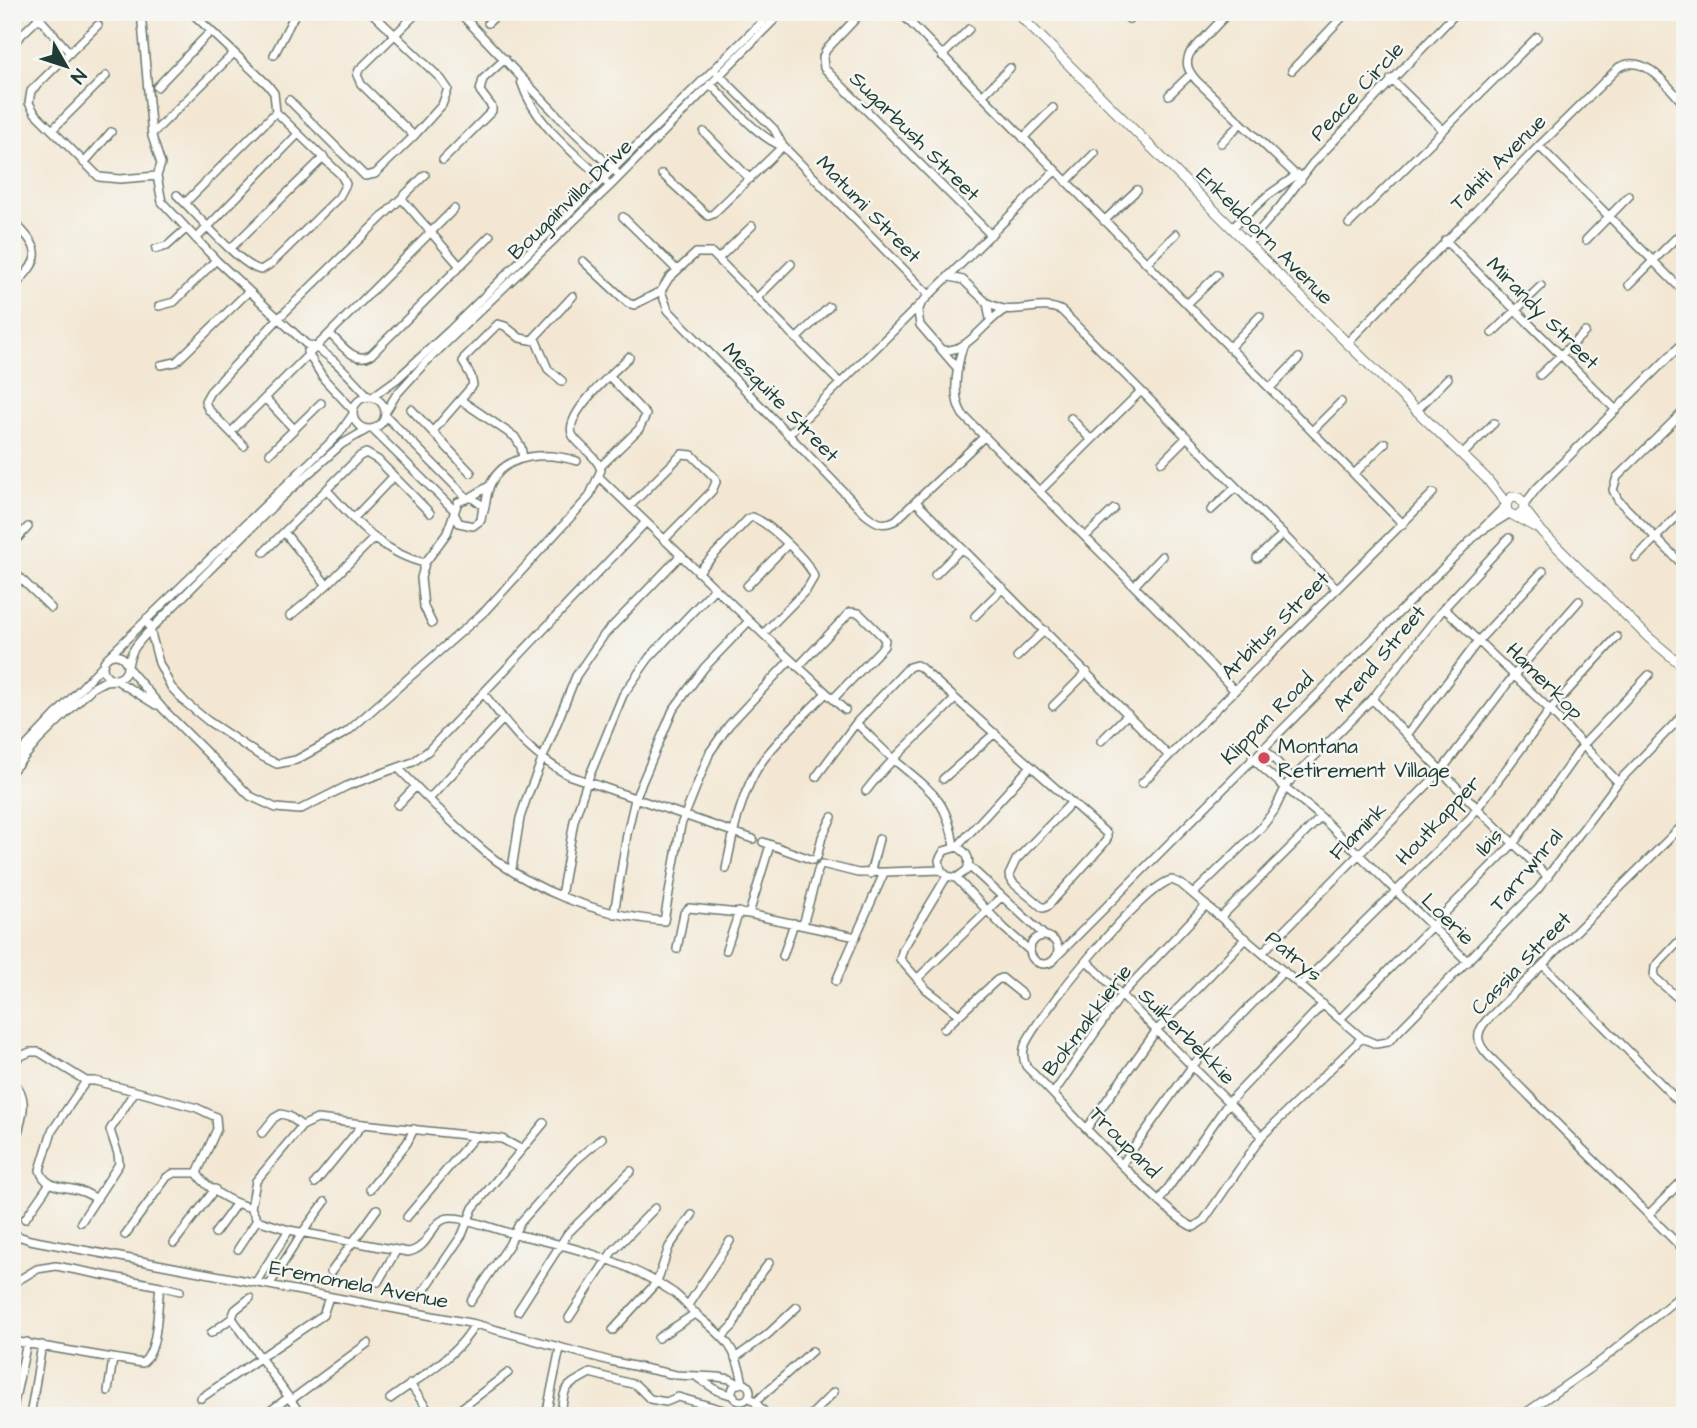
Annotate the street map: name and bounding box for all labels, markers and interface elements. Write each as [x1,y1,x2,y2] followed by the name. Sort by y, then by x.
[32,32,102,102] north arrow
[1304,35,1411,147] street label: Peace Circle
[64,63,92,89] text: N
[842,65,987,210] street label: Sugarbush Street
[1444,108,1553,217] street label: Tahiti Avenue
[502,132,640,268] street label: Bougainvilla Drive
[810,149,928,270] street label: Matumi Street
[1189,161,1340,312] street label: Enkeldoorn Avenue
[1478,250,1606,378] street label: Mirandy Street
[716,336,846,469] street label: Mesquite Street
[1215,564,1336,686] street label: Arbitus Street
[1326,598,1433,718] street label: Arend Street
[1499,636,1590,728] street label: Hamerkop
[1215,665,1321,772] street label: Klippan Road
[1278,732,1450,787] place label: Montana Retirement Village
[1256,750,1272,766] marker: Montana Retirement Village
[1389,769,1489,872] street label: Houtkapper
[1323,796,1394,867] street label: Flamink
[1469,822,1510,863] street label: Ibis
[1483,823,1570,918] street label: Tarrwnral
[1415,887,1481,952] street label: Loerie
[1464,905,1579,1022] street label: Cassia Street
[1258,924,1328,990] street label: Patrys
[1036,958,1139,1082] street label: Bokmakkierie
[1132,981,1242,1091] street label: Suikerbekkie
[1082,1100,1167,1186] street label: Troupand
[267,1253,451,1316] street label: Eremomela Avenue

